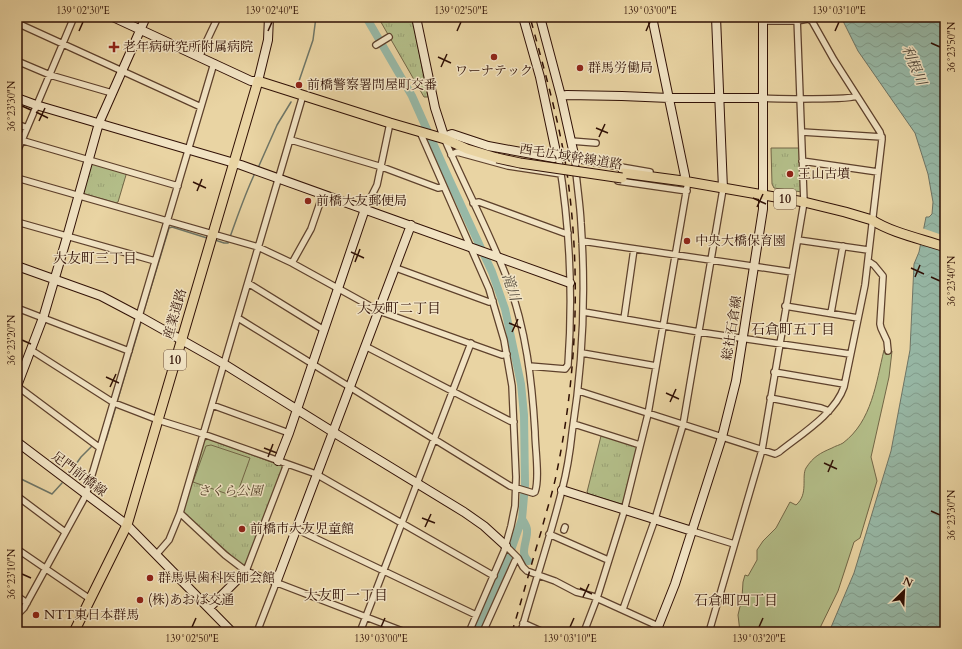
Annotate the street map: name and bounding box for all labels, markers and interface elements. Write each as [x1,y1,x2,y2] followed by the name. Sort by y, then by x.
[56,4,110,18] text: 139°02'30"E
[245,4,299,18] text: 139°02'40"E
[434,4,488,18] text: 139°02'50"E
[623,4,677,18] text: 139°03'00"E
[812,4,866,18] text: 139°03'10"E
[945,21,959,72] text: 36°23'50"N
[123,38,253,56] place label: 老年病研究所附属病院
[108,41,120,53] marker: 老年病研究所附属病院
[897,42,932,90] water label: 利根川
[489,52,499,62] marker: ワーナテック
[588,59,653,77] place label: 群馬労働局
[455,62,533,80] place label: ワーナテック
[575,63,585,73] marker: 群馬労働局
[307,76,437,94] place label: 前橋警察署問屋町交番
[5,80,19,131] text: 36°23'30"N
[294,80,304,90] marker: 前橋警察署問屋町交番
[518,140,624,174] street label: 西毛広域幹線道路
[798,165,850,183] place label: 王山古墳
[785,169,795,179] marker: 王山古墳
[774,189,796,209] road number: 10
[316,192,407,210] place label: 前橋大友郵便局
[303,196,313,206] marker: 前橋大友郵便局
[695,232,786,250] place label: 中央大橋保育園
[682,236,692,246] marker: 中央大橋保育園
[53,249,137,268] district label: 大友町三丁目
[945,255,959,306] text: 36°23'40"N
[497,271,525,305] water label: 滝川
[159,287,191,341] street label: 産業道路
[718,294,746,362] street label: 総社石倉線
[357,299,441,318] district label: 大友町二丁目
[5,314,19,365] text: 36°23'20"N
[751,320,835,339] district label: 石倉町五丁目
[164,350,186,370] road number: 10
[48,447,110,501] street label: 足門前橋線
[197,482,264,500] park label: さくら公園
[945,489,959,540] text: 36°23'30"N
[250,520,354,538] place label: 前橋市大友児童館
[237,524,247,534] marker: 前橋市大友児童館
[5,548,19,599] text: 36°23'10"N
[158,569,275,587] place label: 群馬県歯科医師会館
[884,571,924,611] north arrow
[145,573,155,583] marker: 群馬県歯科医師会館
[900,574,916,591] text: N
[304,586,388,605] district label: 大友町一丁目
[148,591,234,609] place label: (株)あおば交通
[694,591,778,610] district label: 石倉町四丁目
[135,595,145,605] marker: (株)あおば交通
[44,606,139,624] place label: NTT東日本群馬
[31,610,41,620] marker: NTT東日本群馬
[165,632,219,646] text: 139°02'50"E
[354,632,408,646] text: 139°03'00"E
[543,632,597,646] text: 139°03'10"E
[732,632,786,646] text: 139°03'20"E

